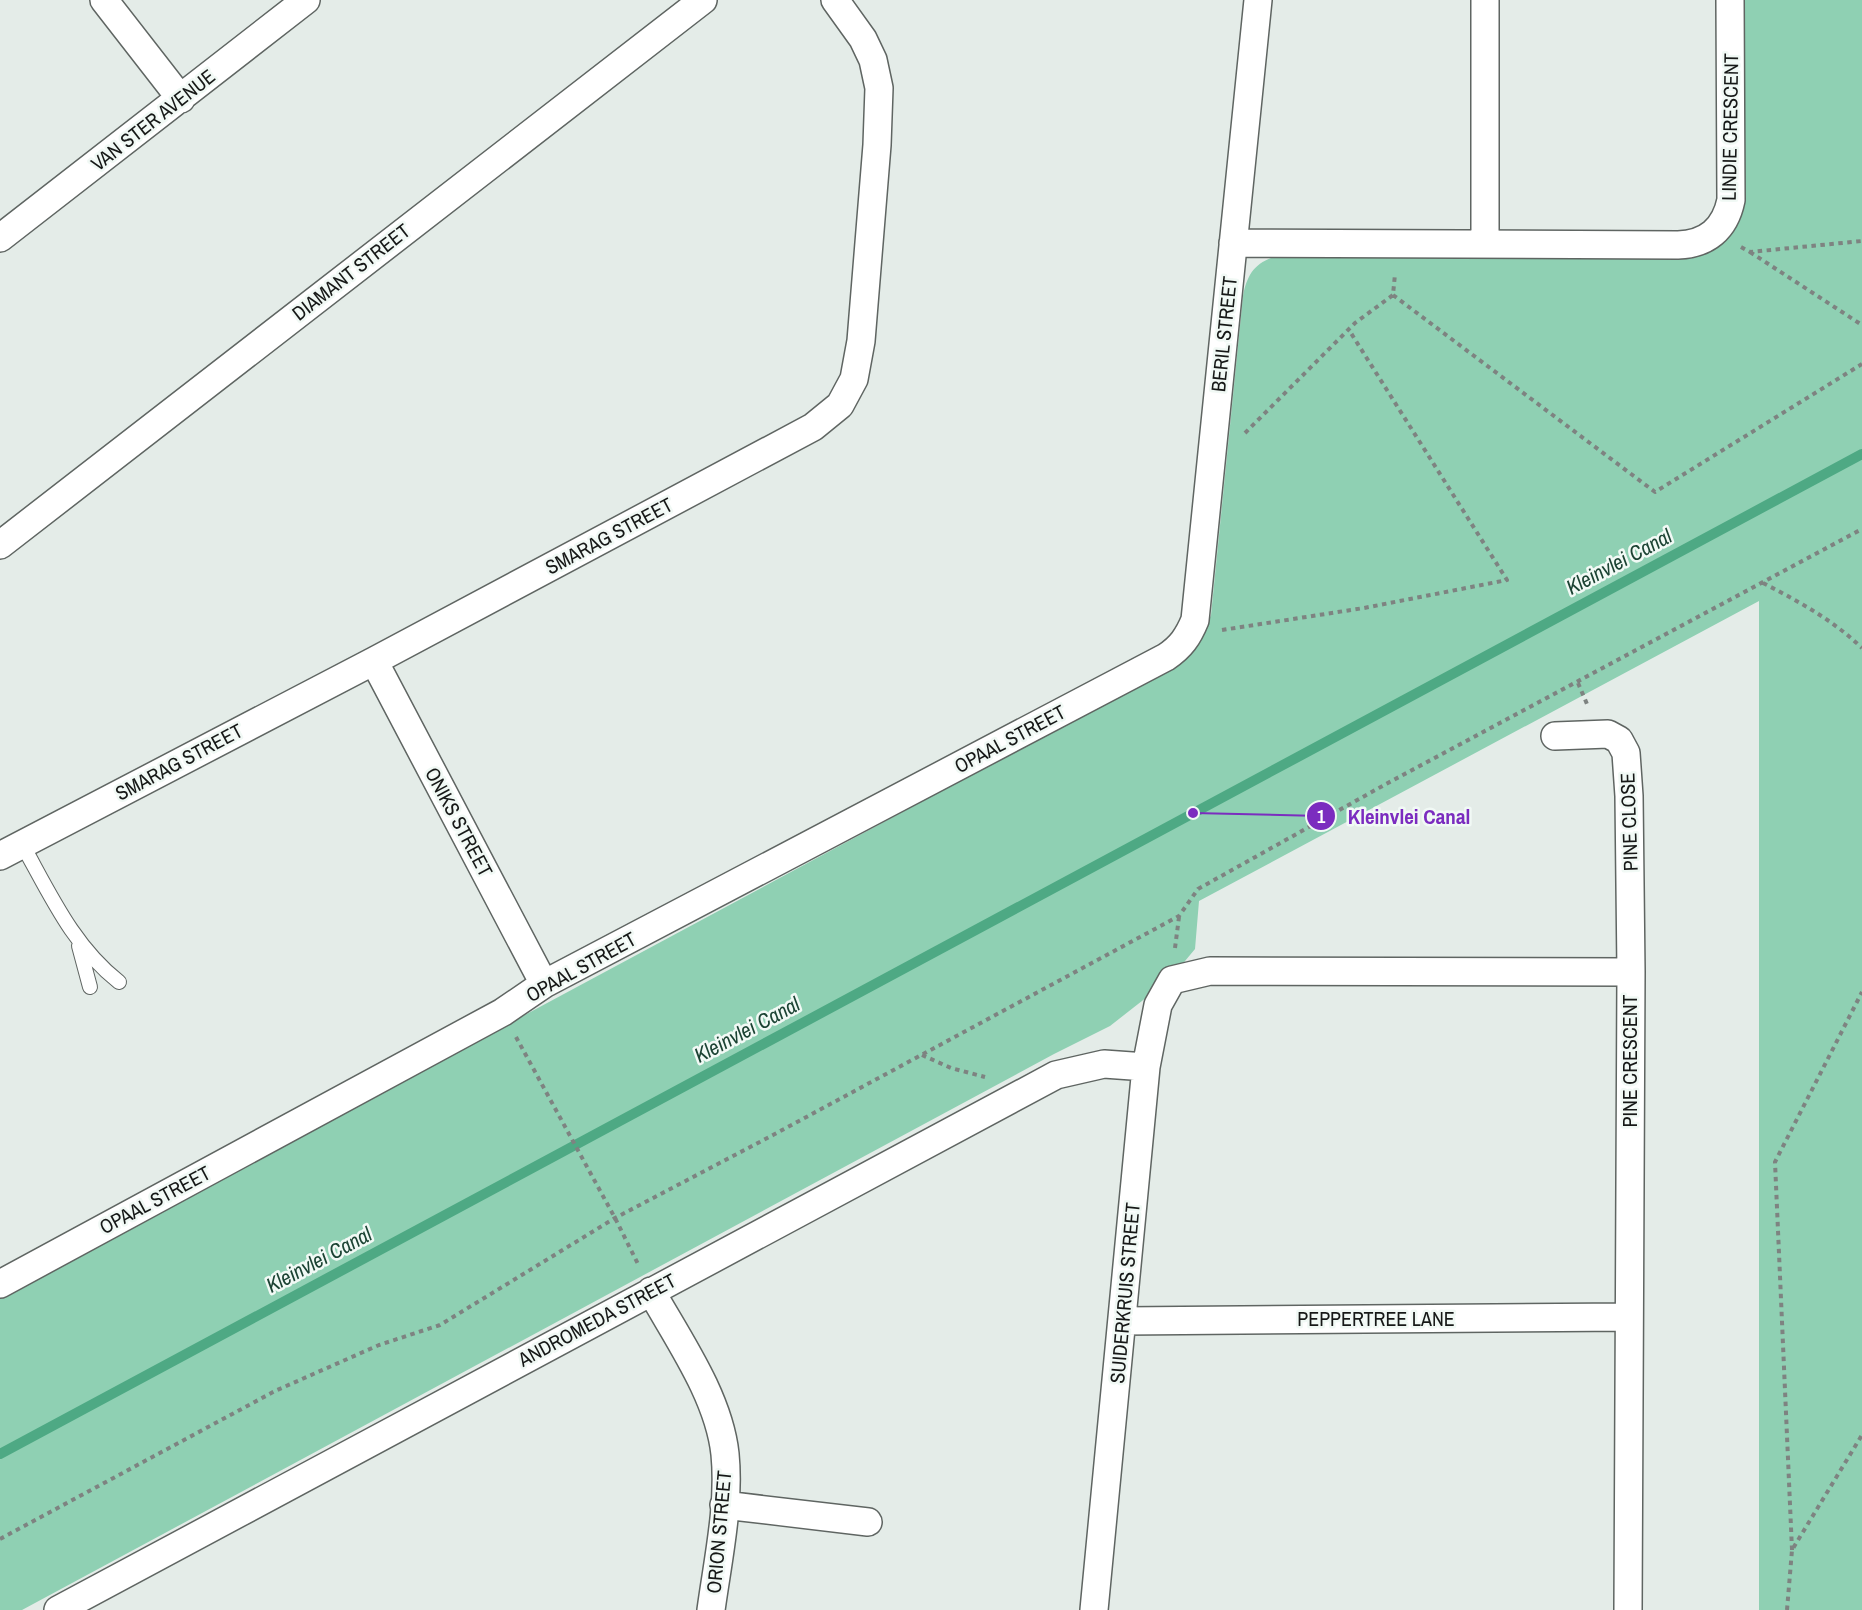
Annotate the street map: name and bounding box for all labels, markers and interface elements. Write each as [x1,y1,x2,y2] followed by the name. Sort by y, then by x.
[1715,53,1744,201] street label: LINDIE CRESCENT
[85,63,220,177] street label: VAN STER AVENUE
[286,217,415,326] street label: DIAMANT STREET
[1204,275,1243,393] street label: BERIL STREET
[540,491,677,580] street label: SMARAG STREET
[1561,521,1678,602] water label: Kleinvlei Canal
[949,698,1070,779] street label: OPAAL STREET
[110,717,247,806] street label: SMARAG STREET
[419,762,500,881] street label: ONIKS STREET
[1613,772,1644,872] street label: PINE CLOSE
[1306,797,1482,836] callout: Kleinvlei Canal
[1348,802,1470,831] text: Kleinvlei Canal
[1317,804,1326,829] text: 1
[521,925,641,1008] street label: OPAAL STREET
[689,989,806,1070] water label: Kleinvlei Canal
[1616,994,1643,1128] street label: PINE CRESCENT
[94,1159,215,1240] street label: OPAAL STREET
[1103,1201,1146,1384] street label: SUIDERKRUIS STREET
[261,1219,378,1300] water label: Kleinvlei Canal
[512,1267,680,1373] street label: ANDROMEDA STREET
[1297,1305,1455,1332] street label: PEPPERTREE LANE
[700,1469,737,1594] street label: ORION STREET

